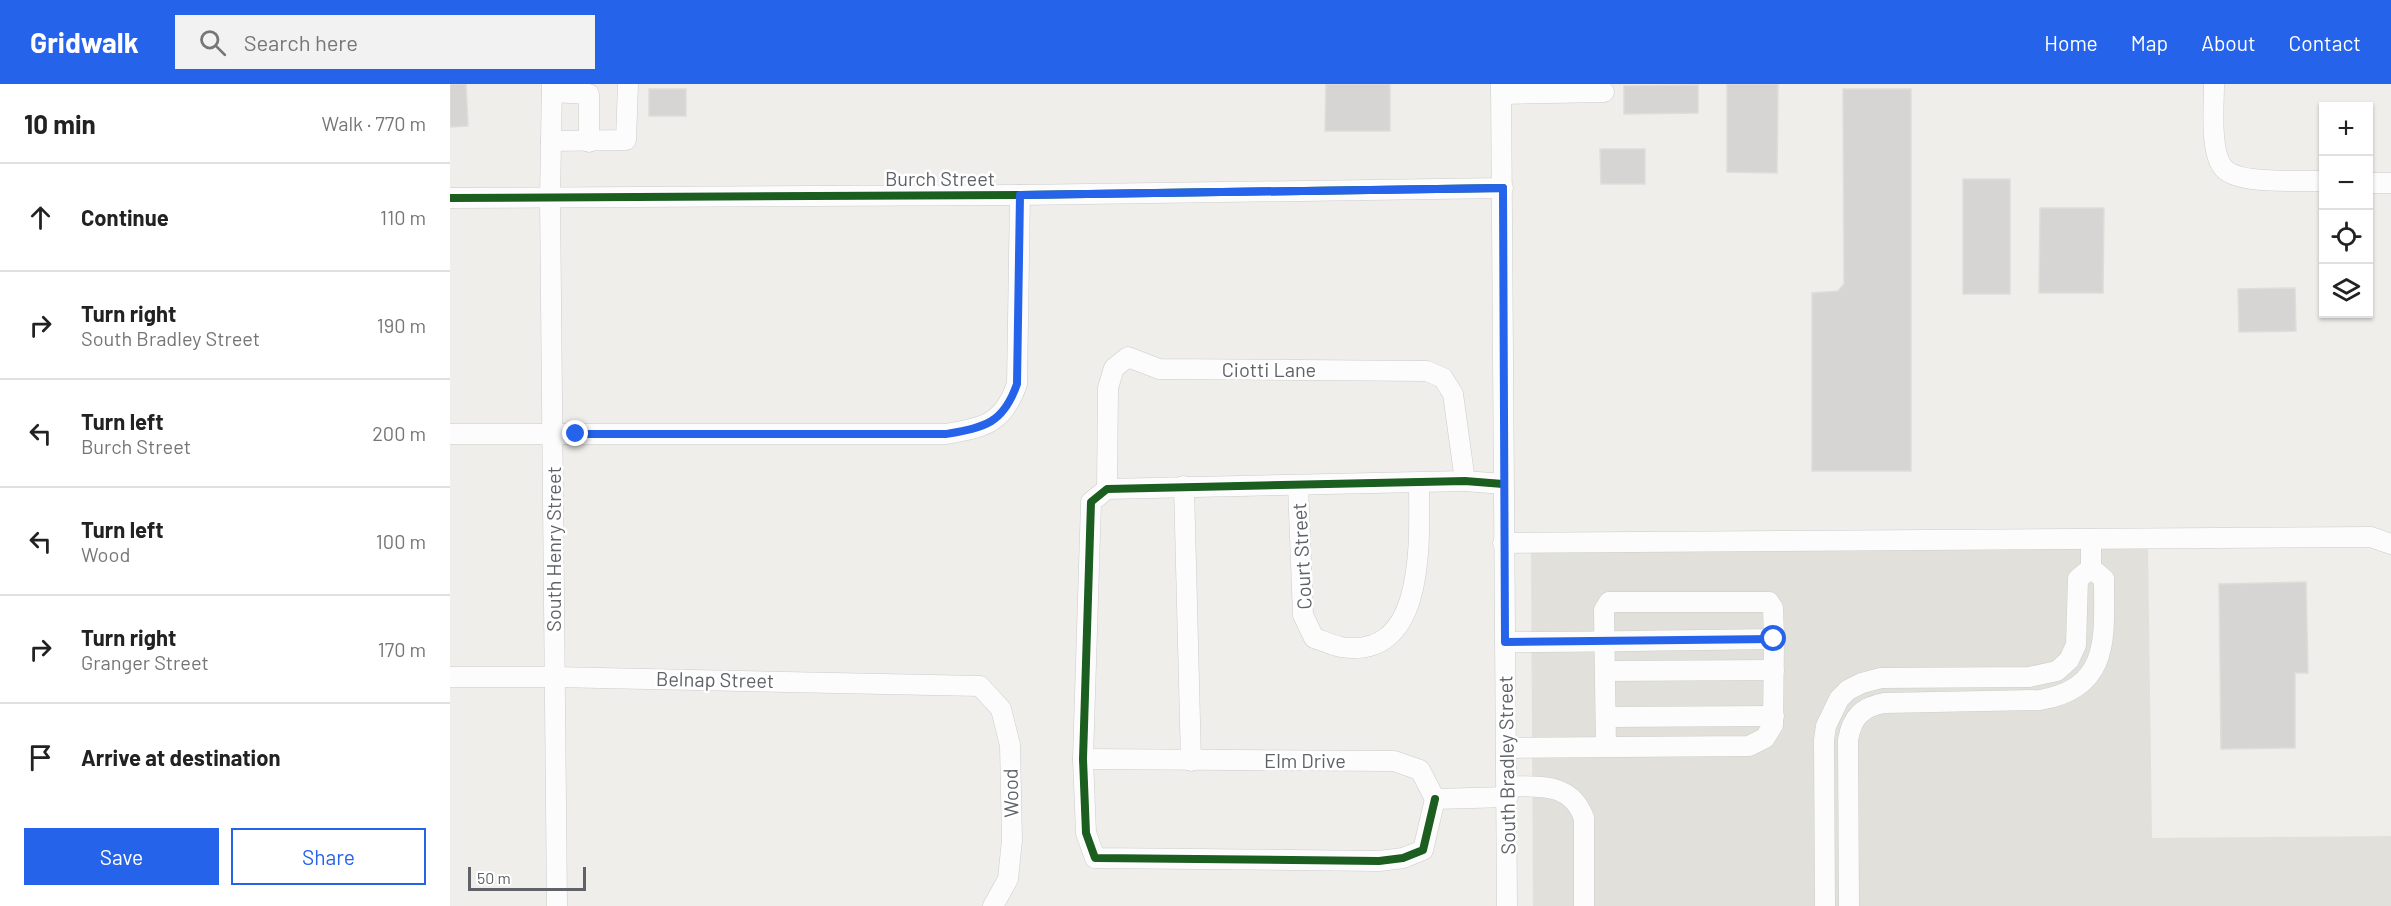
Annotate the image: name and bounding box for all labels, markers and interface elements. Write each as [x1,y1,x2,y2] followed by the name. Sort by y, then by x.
[175,15,595,69] search box
[30,25,139,59] text: Gridwalk
[196,26,229,59] icon: search
[244,29,358,55] text: Search here
[2044,30,2098,55] text: Home
[2131,30,2168,55] text: Map
[2201,30,2256,55] text: About
[2289,30,2361,55] text: Contact
[2319,102,2373,318] map controls
[2319,102,2373,156] button: +
[24,108,96,139] text: 10 min
[322,111,426,135] text: Walk · 770 m
[2319,156,2373,210] button: −
[885,166,995,190] street label: Burch Street
[24,201,57,234] icon: ahead
[81,204,169,230] text: Continue
[380,205,426,229] text: 110 m
[2319,210,2373,264] button: locate
[2319,264,2373,318] button: layers
[81,300,176,326] text: Turn right
[24,309,57,342] icon: right
[377,313,426,337] text: 190 m
[81,326,260,350] text: South Bradley Street
[1222,357,1316,381] street label: Ciotti Lane
[81,408,164,434] text: Turn left
[24,417,57,450] icon: left
[562,420,588,446] route end
[372,421,426,445] text: 200 m
[81,434,191,458] text: Burch Street
[541,466,565,632] street label: South Henry Street
[1286,502,1316,610] street label: Court Street
[81,516,164,542] text: Turn left
[24,525,57,558] icon: left
[376,529,426,553] text: 100 m
[81,542,130,566] text: Wood
[81,624,176,650] text: Turn right
[1760,625,1786,651] route start
[24,633,57,666] icon: right
[378,637,426,661] text: 170 m
[81,650,209,674] text: Granger Street
[656,666,774,692] street label: Belnap Street
[1492,675,1520,855] street label: South Bradley Street
[24,741,57,774] icon: arrive
[81,744,280,770] text: Arrive at destination
[1264,748,1346,772] street label: Elm Drive
[998,768,1022,818] street label: Wood
[24,828,219,885] button: Save
[231,828,426,885] button: Share
[468,864,586,892] scale bar
[477,868,511,887] text: 50 m

